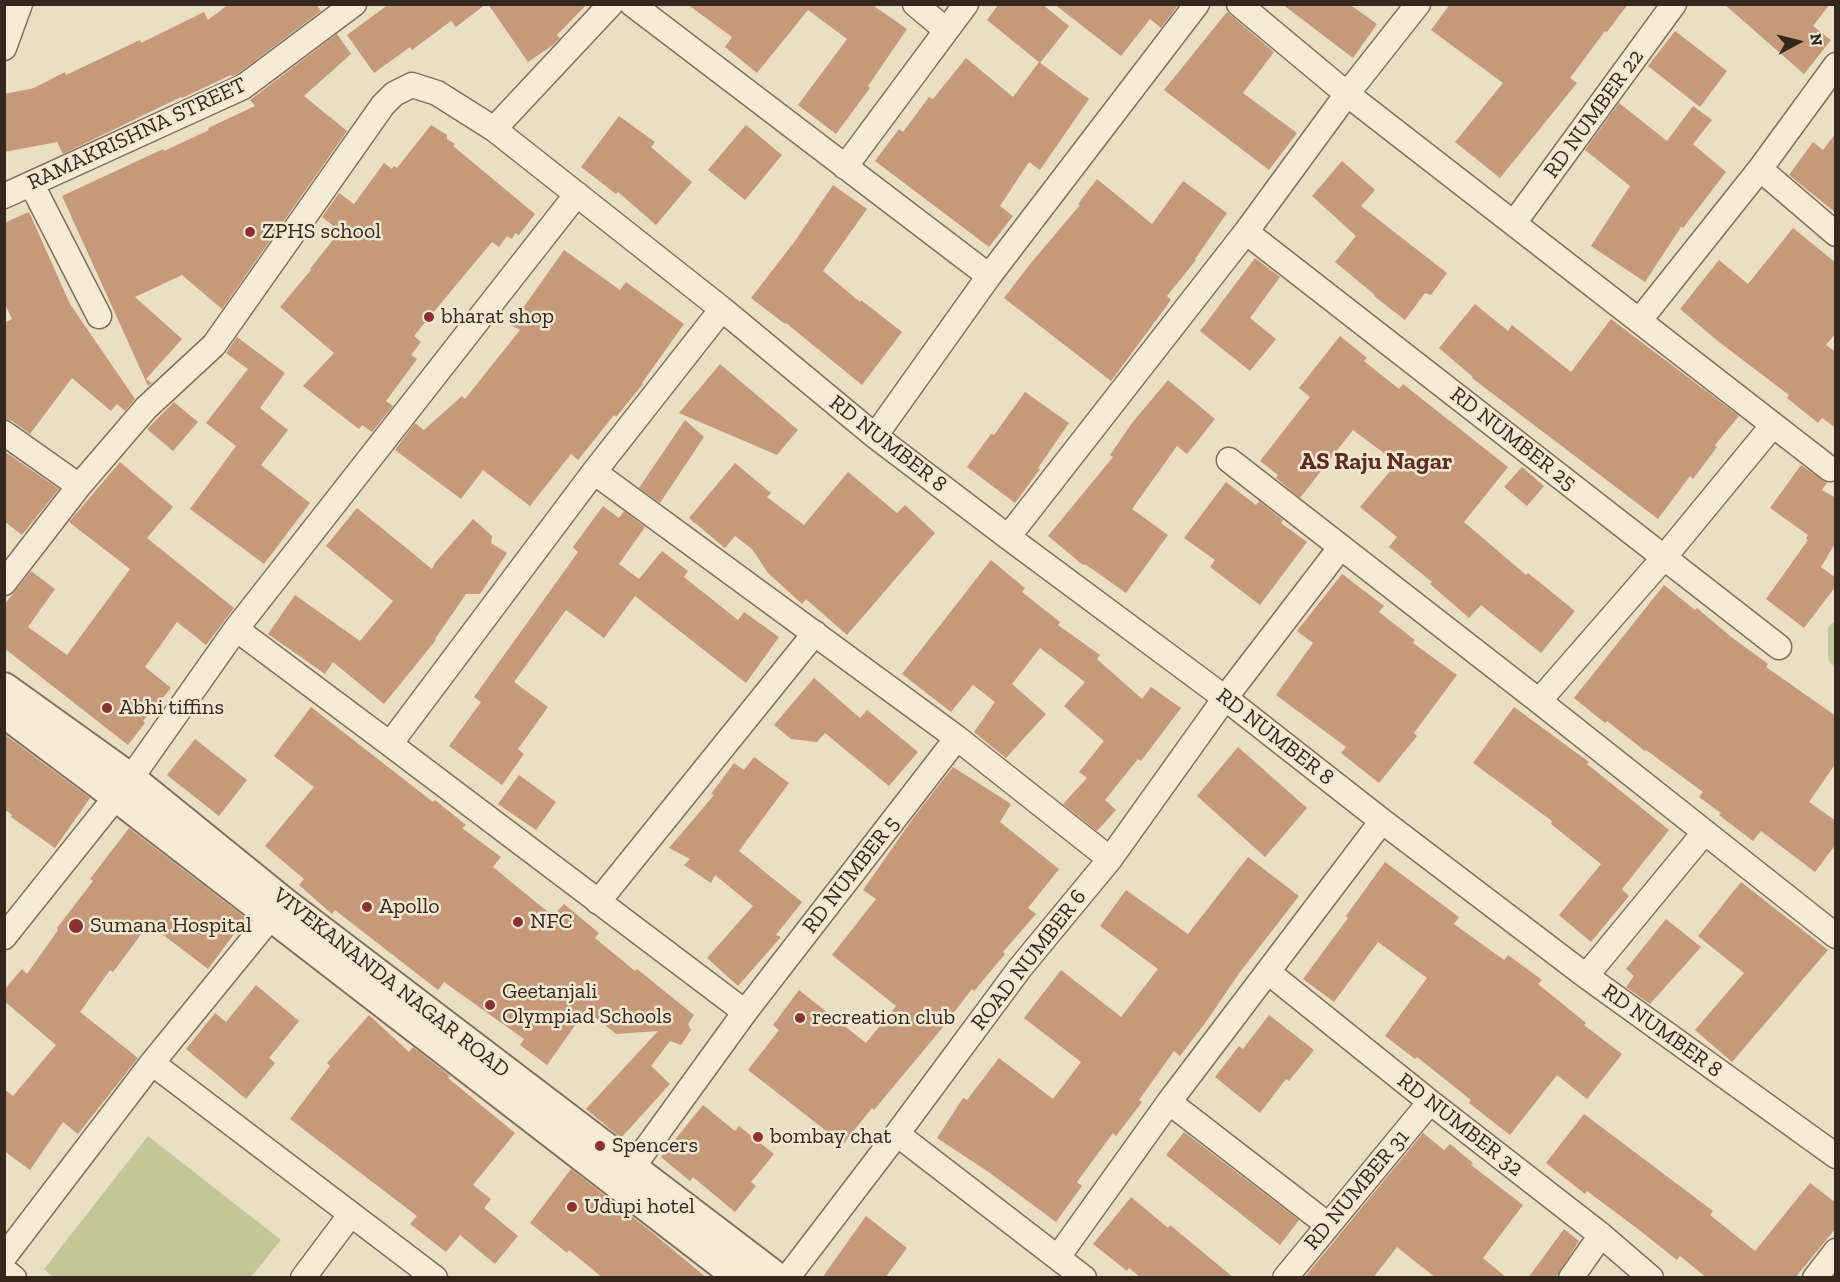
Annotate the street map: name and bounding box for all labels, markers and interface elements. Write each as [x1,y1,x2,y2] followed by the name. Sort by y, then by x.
[1768,12,1828,72] north arrow
[1806,33,1827,47] text: N
[1538,44,1650,184] street label: RD NUMBER 22
[24,72,250,196] street label: RAMAKRISHNA STREET
[262,219,381,245] place label: ZPHS school
[243,225,257,239] marker: ZPHS school
[441,304,554,330] place label: bharat shop
[422,310,436,324] marker: bharat shop
[1445,382,1581,496] street label: RD NUMBER 25
[824,390,952,498] street label: RD NUMBER 8
[1300,448,1452,476] district label: AS Raju Nagar
[1211,683,1339,791] street label: RD NUMBER 8
[119,695,224,721] place label: Abhi tiffins
[100,701,114,715] marker: Abhi tiffins
[797,811,905,939] street label: RD NUMBER 5
[267,882,515,1084] street label: VIVEKANANDA NAGAR ROAD
[966,884,1092,1036] street label: ROAD NUMBER 6
[379,894,440,920] place label: Apollo
[360,900,374,914] marker: Apollo
[530,909,573,935] place label: NFC
[90,913,252,939] place label: Sumana Hospital
[511,915,525,929] marker: NFC
[67,917,85,935] marker: Sumana Hospital
[502,979,672,1030] place label: Geetanjali Olympiad Schools
[1597,979,1727,1083] street label: RD NUMBER 8
[483,998,497,1012] marker: Geetanjali Olympiad Schools
[812,1005,955,1031] place label: recreation club
[793,1011,807,1025] marker: recreation club
[1392,1068,1528,1182] street label: RD NUMBER 32
[770,1124,891,1150] place label: bombay chat
[1299,1124,1415,1256] street label: RD NUMBER 31
[751,1130,765,1144] marker: bombay chat
[612,1133,698,1159] place label: Spencers
[593,1139,607,1153] marker: Spencers
[584,1194,695,1220] place label: Udupi hotel
[565,1200,579,1214] marker: Udupi hotel

